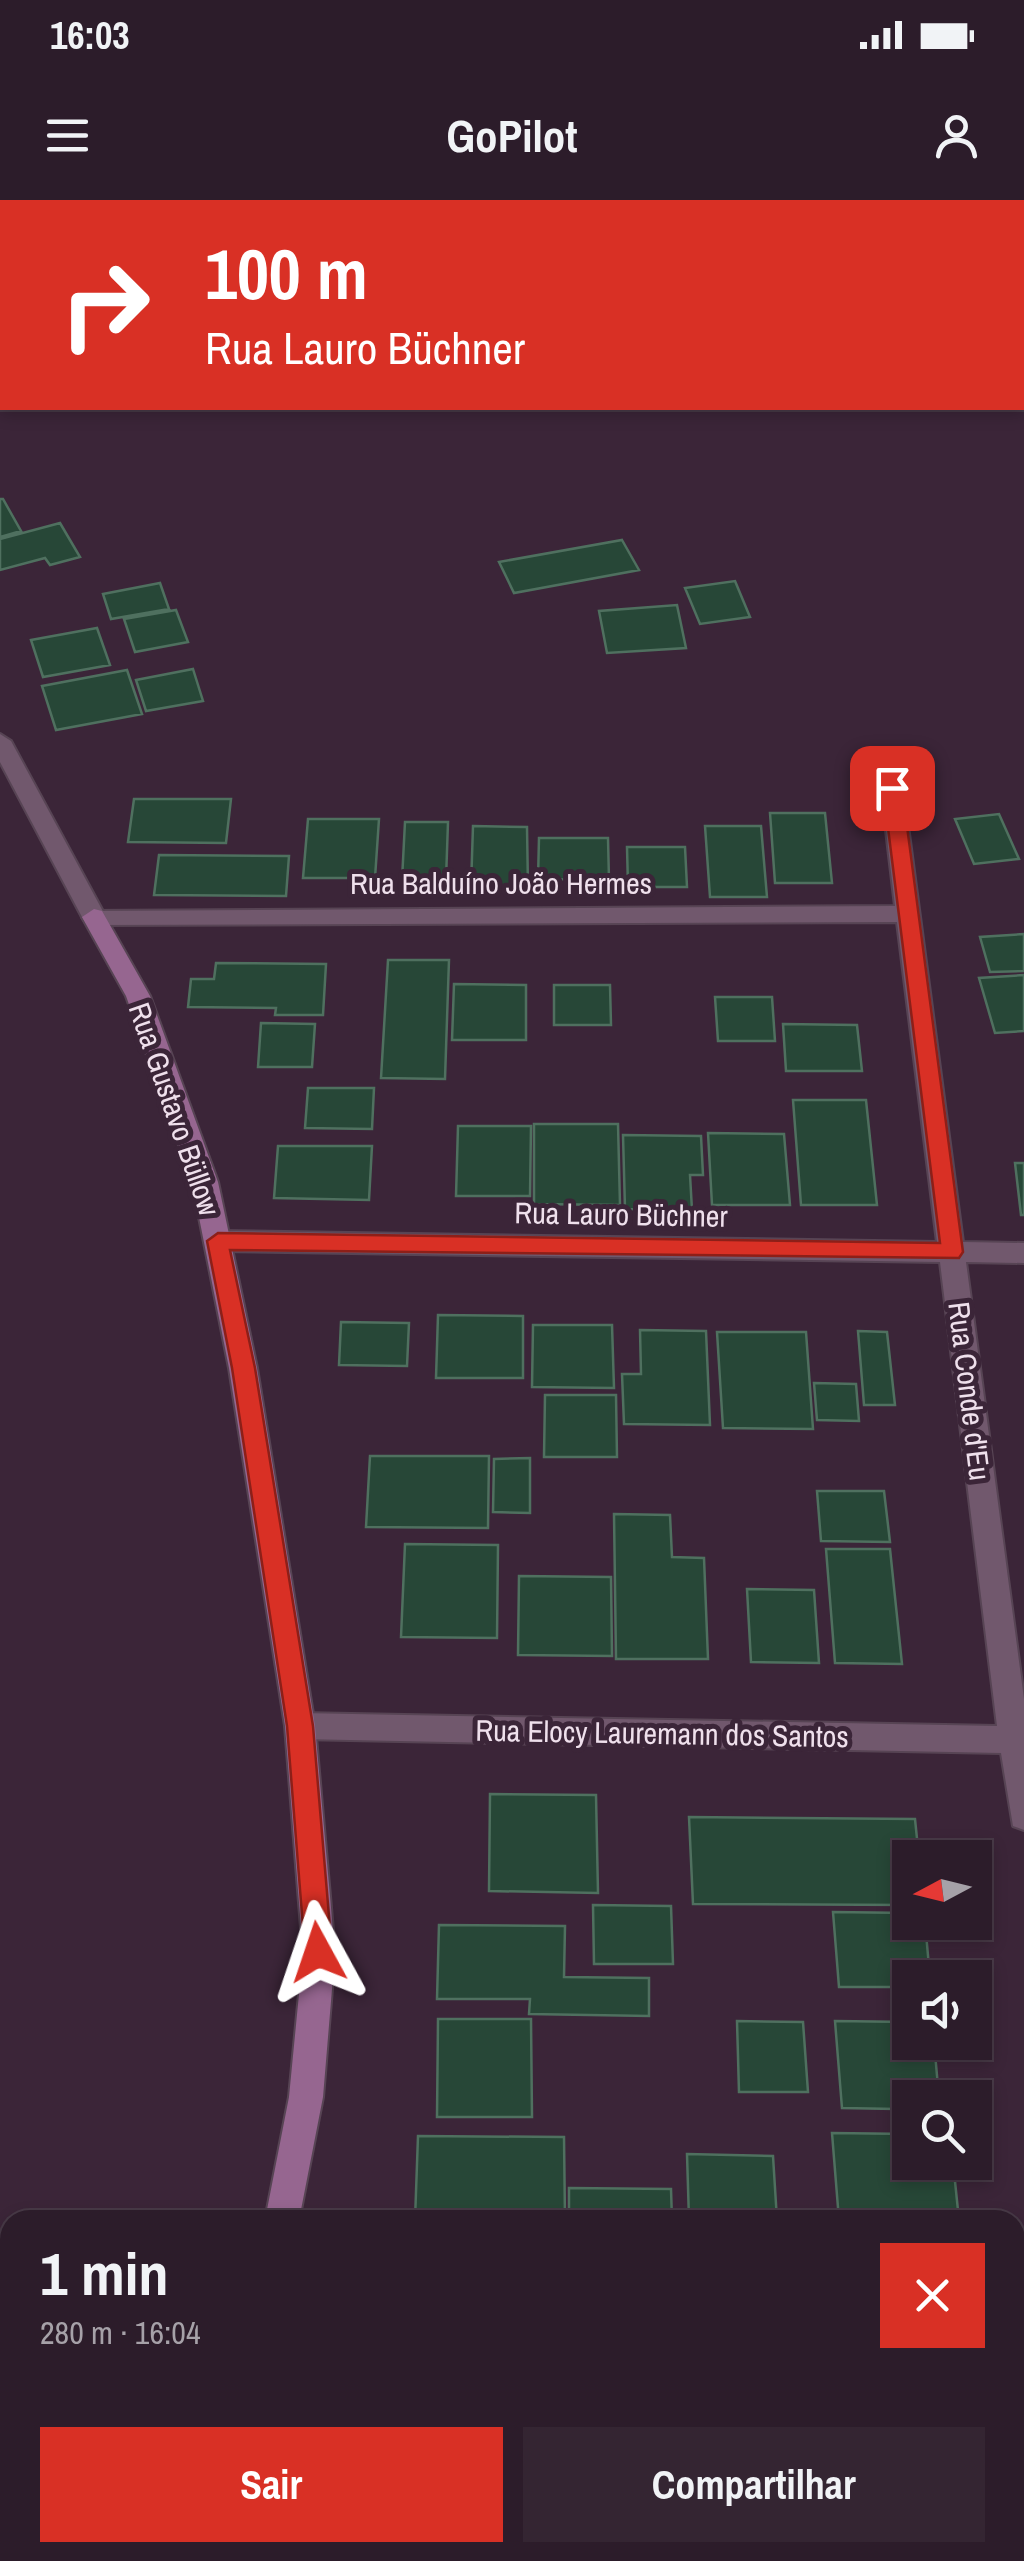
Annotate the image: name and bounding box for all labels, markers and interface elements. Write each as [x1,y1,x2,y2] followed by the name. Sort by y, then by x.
[50,10,130,61] text: 16:03
[446,105,578,166] text: GoPilot
[40,108,95,163] icon: menu
[929,108,984,163] icon: person
[205,227,368,321] text: 100 m
[40,240,170,370] icon: right
[205,317,525,378] text: Rua Lauro Büchner
[850,746,935,831] pin
[865,761,920,816] icon: arrive
[350,863,652,903] street label: Rua Balduíno João Hermes
[120,997,230,1221] street label: Rua Gustavo Büllow
[514,1192,729,1236] street label: Rua Lauro Büchner
[939,1299,1001,1483] street label: Rua Conde d'Eu
[475,1710,849,1756] street label: Rua Elocy Lauremann dos Santos
[892,1840,992,1940] north arrow
[892,1840,992,2180] map controls
[266,1900,370,2004] position arrow
[892,1960,992,2060] button: sound
[892,2080,992,2180] button: search
[40,2233,169,2314] text: 1 min
[880,2243,985,2348] button: close
[40,2311,200,2354] text: 280 m · 16:04
[40,2427,503,2542] button: Sair
[523,2427,985,2542] button: Compartilhar

